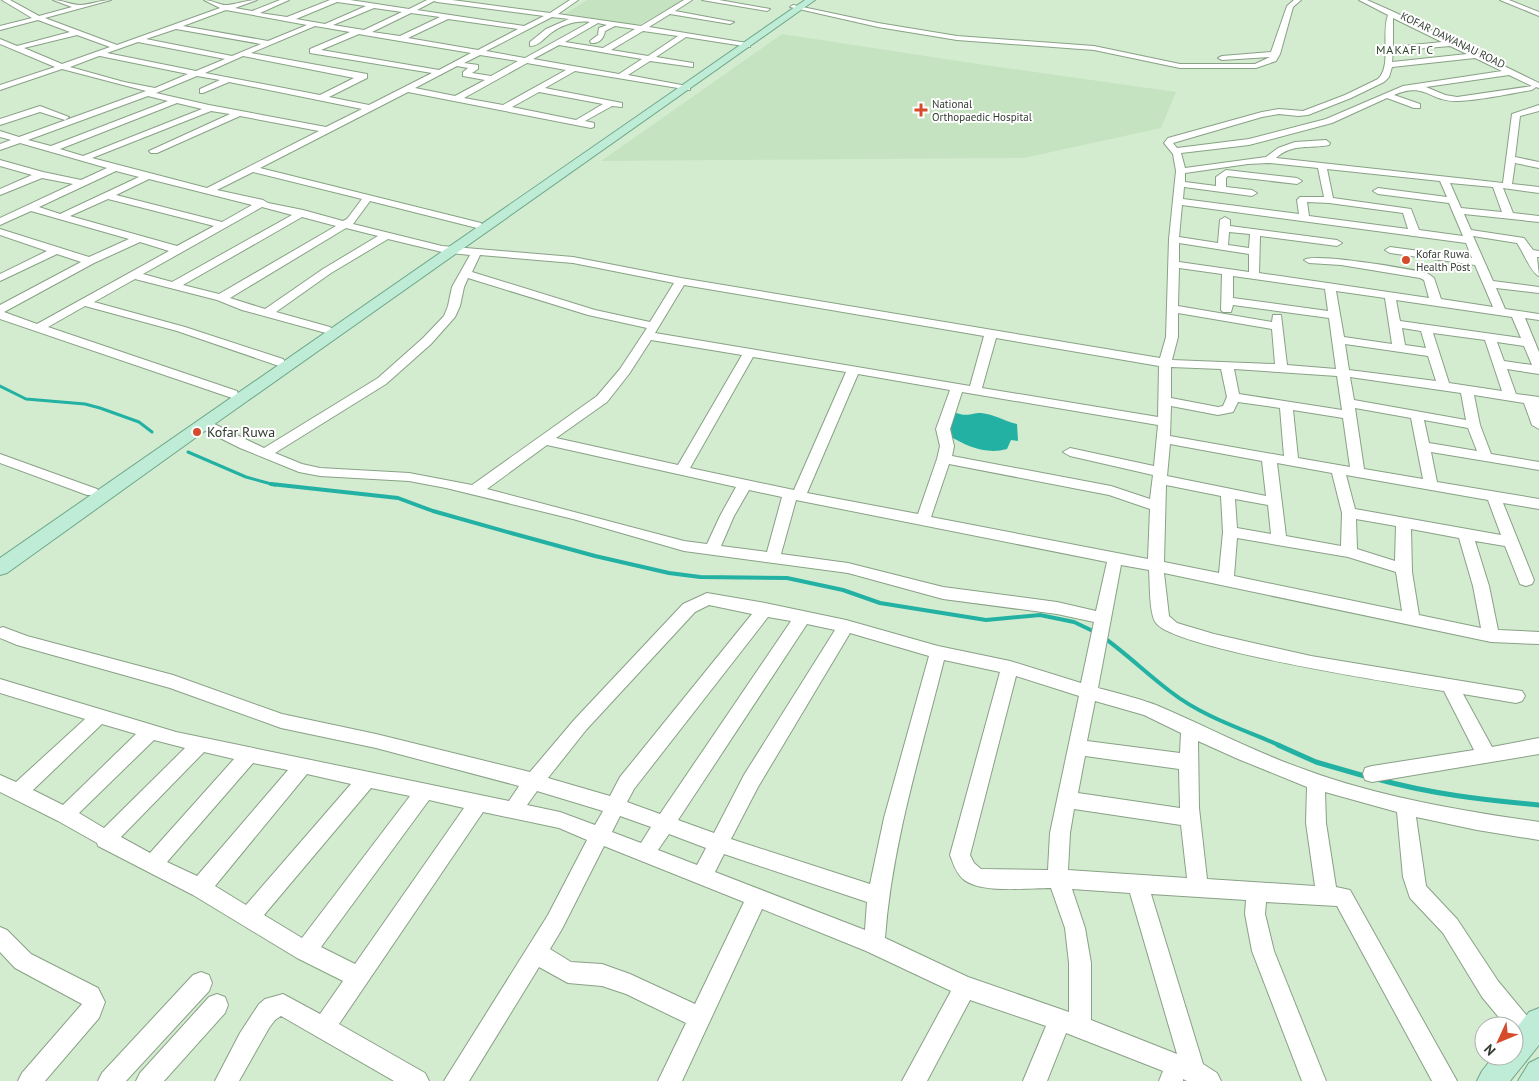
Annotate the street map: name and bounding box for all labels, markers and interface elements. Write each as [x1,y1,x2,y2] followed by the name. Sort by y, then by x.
[1398,9,1508,71] street label: KOFAR DAWANAU ROAD
[1376,42,1434,57] district label: MAKAFI C
[932,97,1033,124] place label: National Orthopaedic Hospital
[914,103,928,117] marker: National Orthopaedic Hospital
[1416,247,1471,274] place label: Kofar Ruwa Health Post
[1400,254,1412,266] marker: Kofar Ruwa Health Post
[207,423,275,441] place label: Kofar Ruwa
[191,426,203,438] marker: Kofar Ruwa
[1474,1016,1524,1066] north arrow
[1480,1040,1499,1060] text: N

